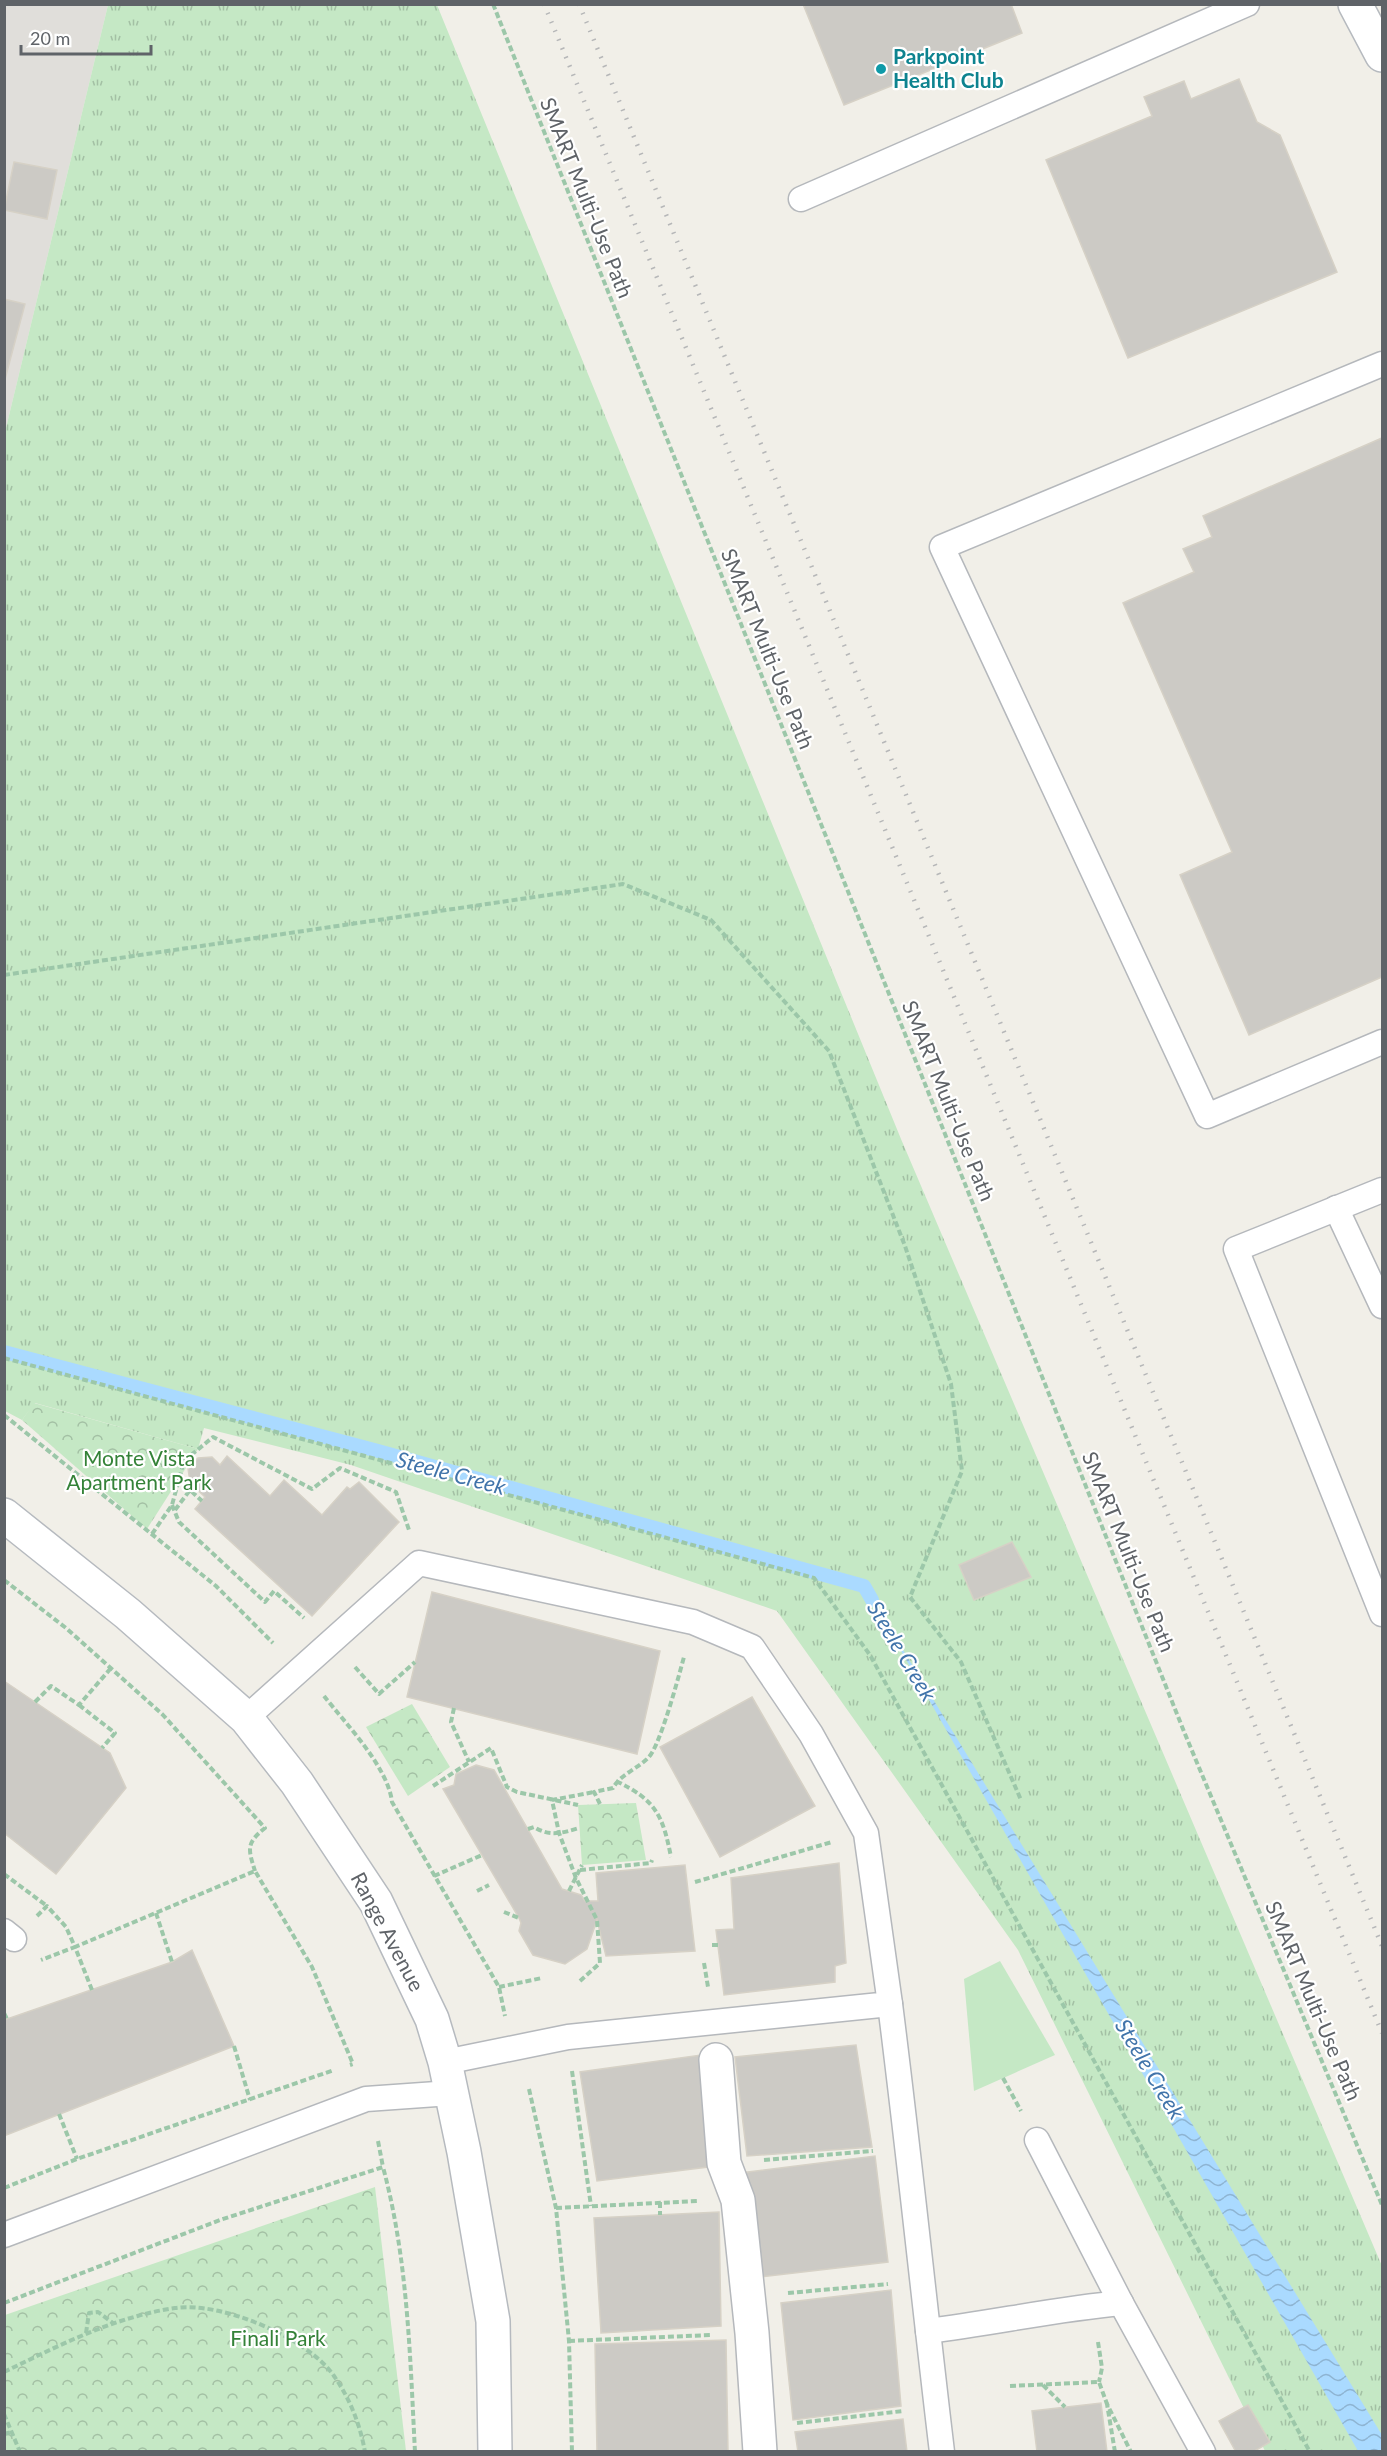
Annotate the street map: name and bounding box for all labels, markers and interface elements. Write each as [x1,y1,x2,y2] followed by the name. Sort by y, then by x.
[21,18,152,56] scale bar
[30,27,70,49] text: 20 m
[893,43,1004,92] place label: Parkpoint Health Club
[874,62,888,76] marker: Parkpoint Health Club
[536,94,639,301] street label: SMART Multi-Use Path
[717,545,820,752] street label: SMART Multi-Use Path
[898,997,1001,1204] street label: SMART Multi-Use Path
[66,1445,212,1494] park label: Monte Vista Apartment Park
[394,1445,509,1500] water label: Steele Creek
[1078,1448,1181,1655] street label: SMART Multi-Use Path
[862,1596,943,1706] water label: Steele Creek
[346,1868,430,1995] street label: Range Avenue
[1261,1897,1368,2104] street label: SMART Multi-Use Path
[1110,2014,1191,2124] water label: Steele Creek
[230,2325,326,2350] park label: Finali Park

